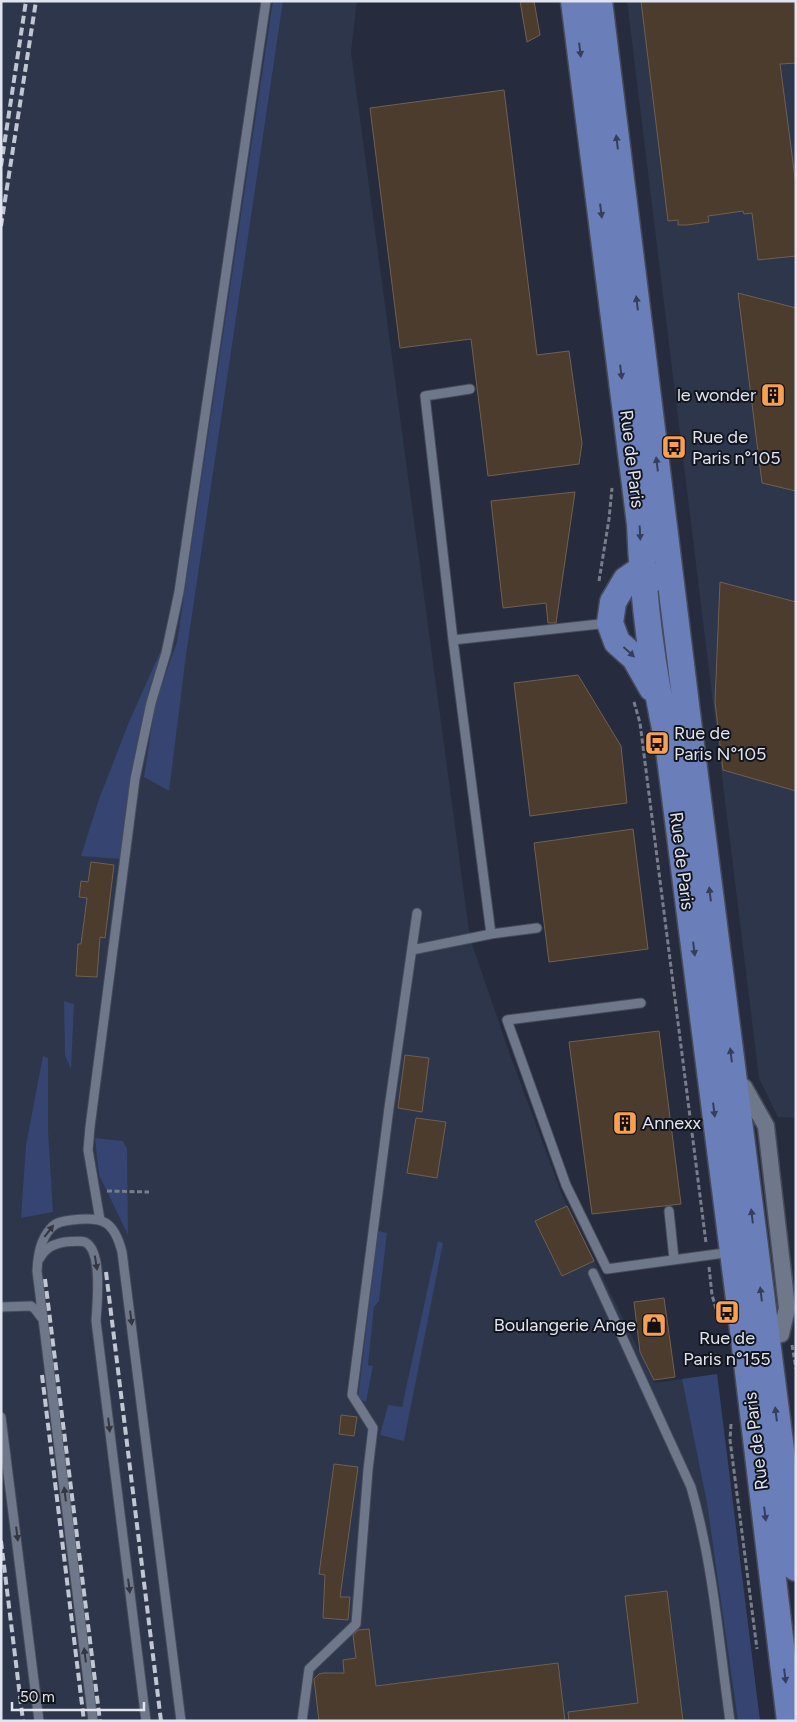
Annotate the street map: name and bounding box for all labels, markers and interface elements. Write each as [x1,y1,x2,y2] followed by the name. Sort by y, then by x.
[577,42,585,58] one-way arrow
[613,133,621,149] one-way arrow
[597,203,605,219] one-way arrow
[633,294,641,310] one-way arrow
[617,364,625,380] one-way arrow
[760,382,786,408] building icon: le wonder
[677,384,756,406] place label: le wonder
[615,409,649,509] street label: Rue de Paris
[692,426,781,469] place label: Rue de Paris n°105
[661,434,687,460] bus stop icon: Rue de Paris n°105
[653,456,661,472] one-way arrow
[637,526,645,542] one-way arrow
[622,646,634,658] one-way arrow
[674,722,766,765] place label: Rue de Paris N°105
[644,730,670,756] bus stop icon: Rue de Paris N°105
[665,811,699,911] street label: Rue de Paris
[706,886,714,902] one-way arrow
[690,942,698,958] one-way arrow
[727,1047,735,1063] one-way arrow
[710,1103,718,1119] one-way arrow
[612,1110,638,1136] building icon: Annexx
[642,1112,702,1134] place label: Annexx
[747,1208,755,1224] one-way arrow
[44,1225,55,1238] one-way arrow
[92,1256,100,1272] one-way arrow
[757,1286,765,1302] one-way arrow
[714,1299,740,1325] bus stop icon: Rue de Paris n°155
[127,1310,135,1326] one-way arrow
[641,1312,667,1338] shop icon: Boulangerie Ange
[494,1314,636,1336] place label: Boulangerie Ange
[683,1327,771,1370] place label: Rue de Paris n°155
[739,1391,773,1491] street label: Rue de Paris
[772,1406,780,1422] one-way arrow
[105,1417,113,1433] one-way arrow
[61,1485,69,1501] one-way arrow
[761,1507,769,1523] one-way arrow
[13,1527,21,1543] one-way arrow
[125,1578,133,1594] one-way arrow
[81,1647,89,1663] one-way arrow
[781,1668,789,1684] one-way arrow
[12,1680,145,1712] scale bar
[20,1688,55,1706] text: 50 m

